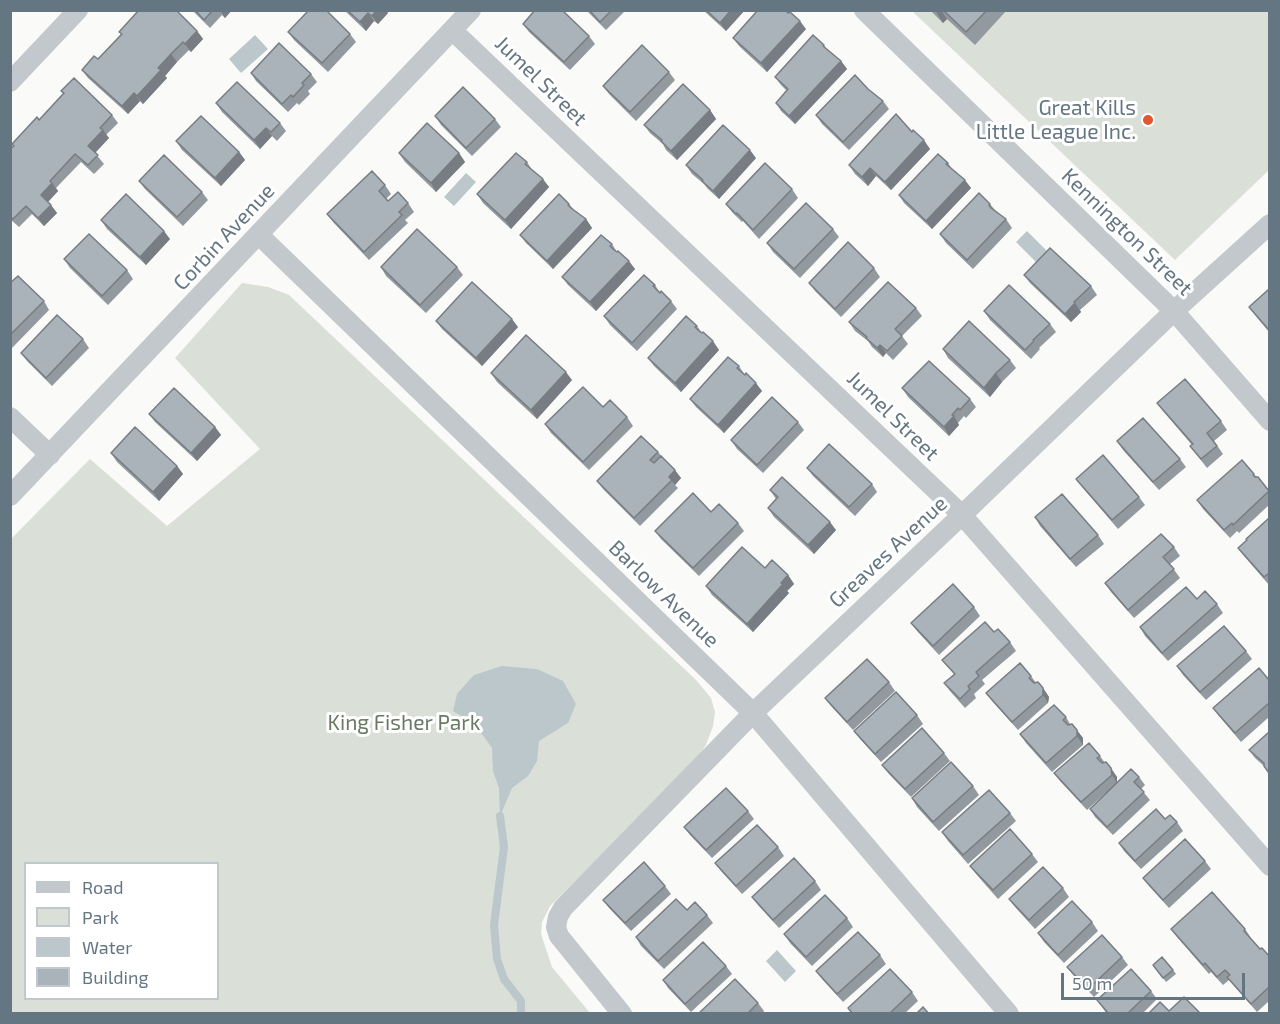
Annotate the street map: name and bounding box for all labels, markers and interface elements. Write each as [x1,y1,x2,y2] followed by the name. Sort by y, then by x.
[490,31,592,131] street label: Jumel Street
[976,95,1136,145] place label: Great Kills Little League Inc.
[1141,113,1155,127] marker: Great Kills Little League Inc.
[1056,163,1198,301] street label: Kennington Street
[168,178,280,296] street label: Corbin Avenue
[842,366,944,466] street label: Jumel Street
[824,491,952,613] street label: Greaves Avenue
[604,535,724,653] street label: Barlow Avenue
[328,710,480,736] park label: King Fisher Park
[24,862,219,1000] legend
[82,876,123,898] text: Road
[82,906,119,928] text: Park
[82,936,132,958] text: Water
[1064,961,1248,999] scale bar
[82,966,149,988] text: Building
[1072,972,1112,994] text: 50 m

